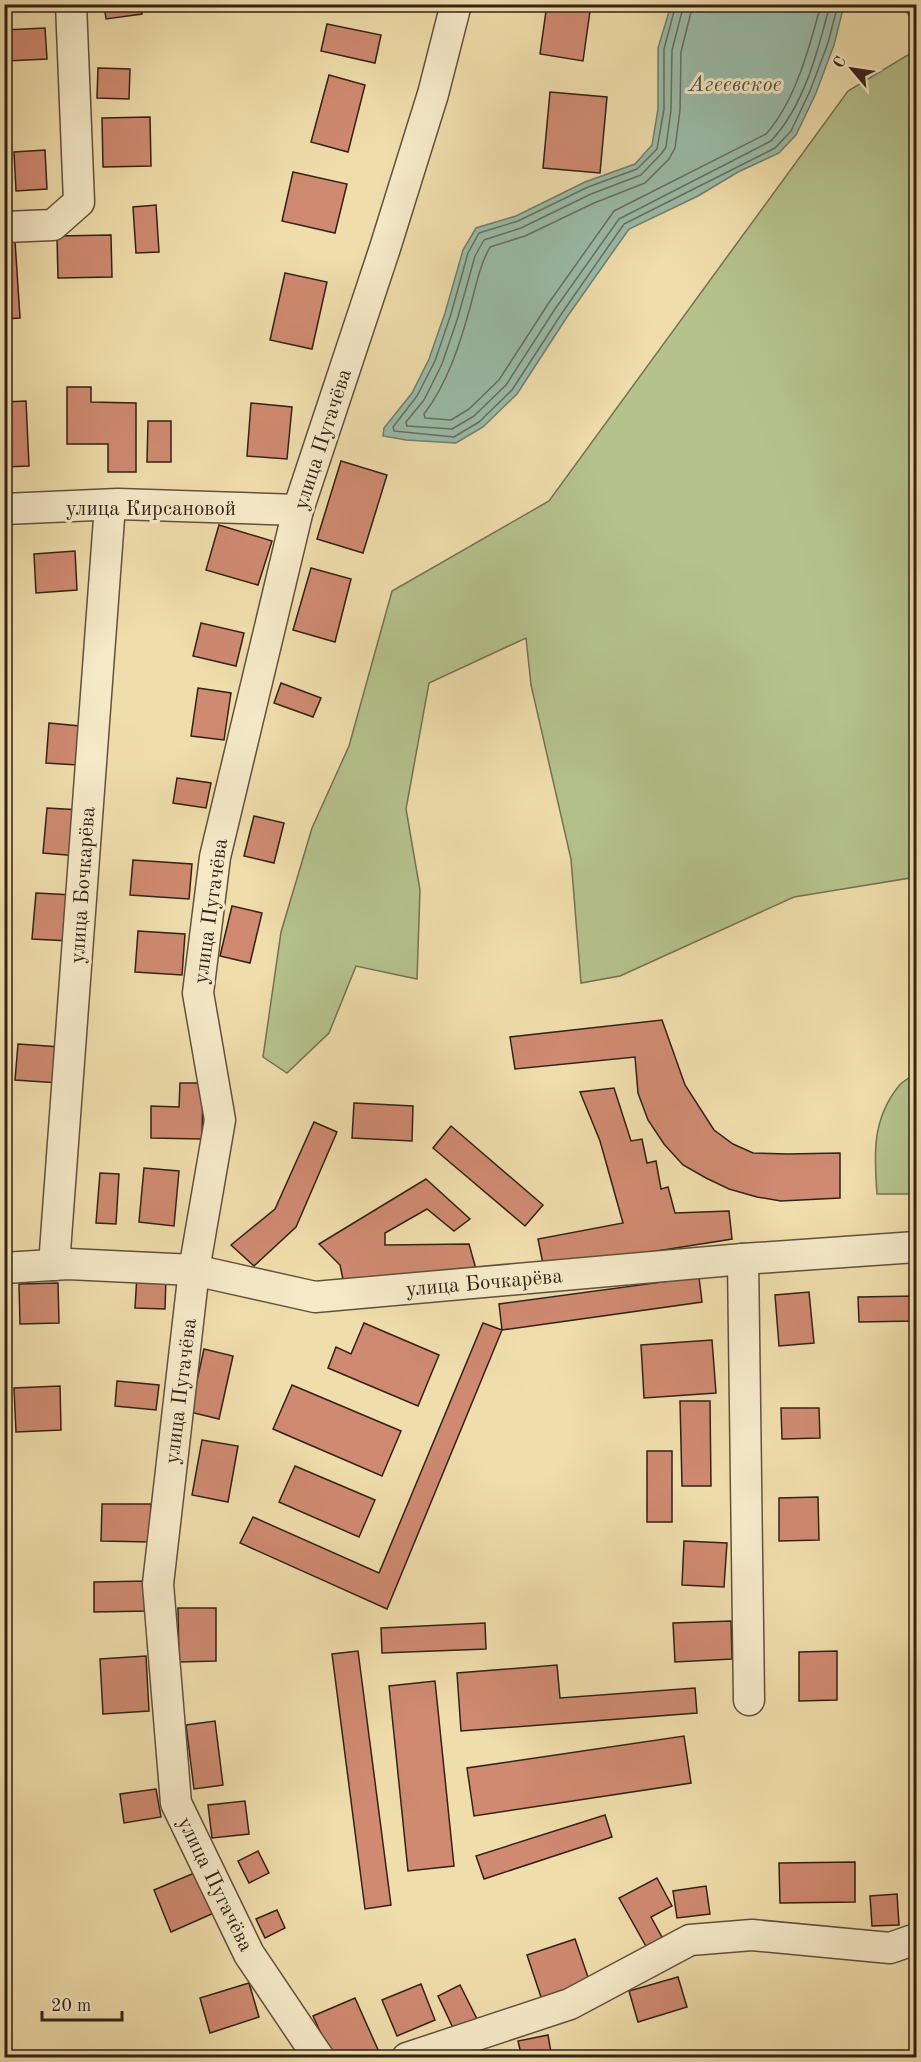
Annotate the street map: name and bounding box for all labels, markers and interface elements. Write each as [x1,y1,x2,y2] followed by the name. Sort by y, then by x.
[822,39,882,99] north arrow
[831,54,850,71] text: С
[687,74,782,96] water label: Агеевское
[291,366,356,512] street label: улица Пугачёва
[66,499,236,520] street label: улица Кирсановой
[68,806,99,964] street label: улица Бочкарёва
[191,837,232,985] street label: улица Пугачёва
[405,1266,563,1301] street label: улица Бочкарёва
[162,1317,201,1465] street label: улица Пугачёва
[173,1814,256,1955] street label: улица Пугачёва
[42,1984,122,2022] scale bar
[51,1997,91,2015] text: 20 m

